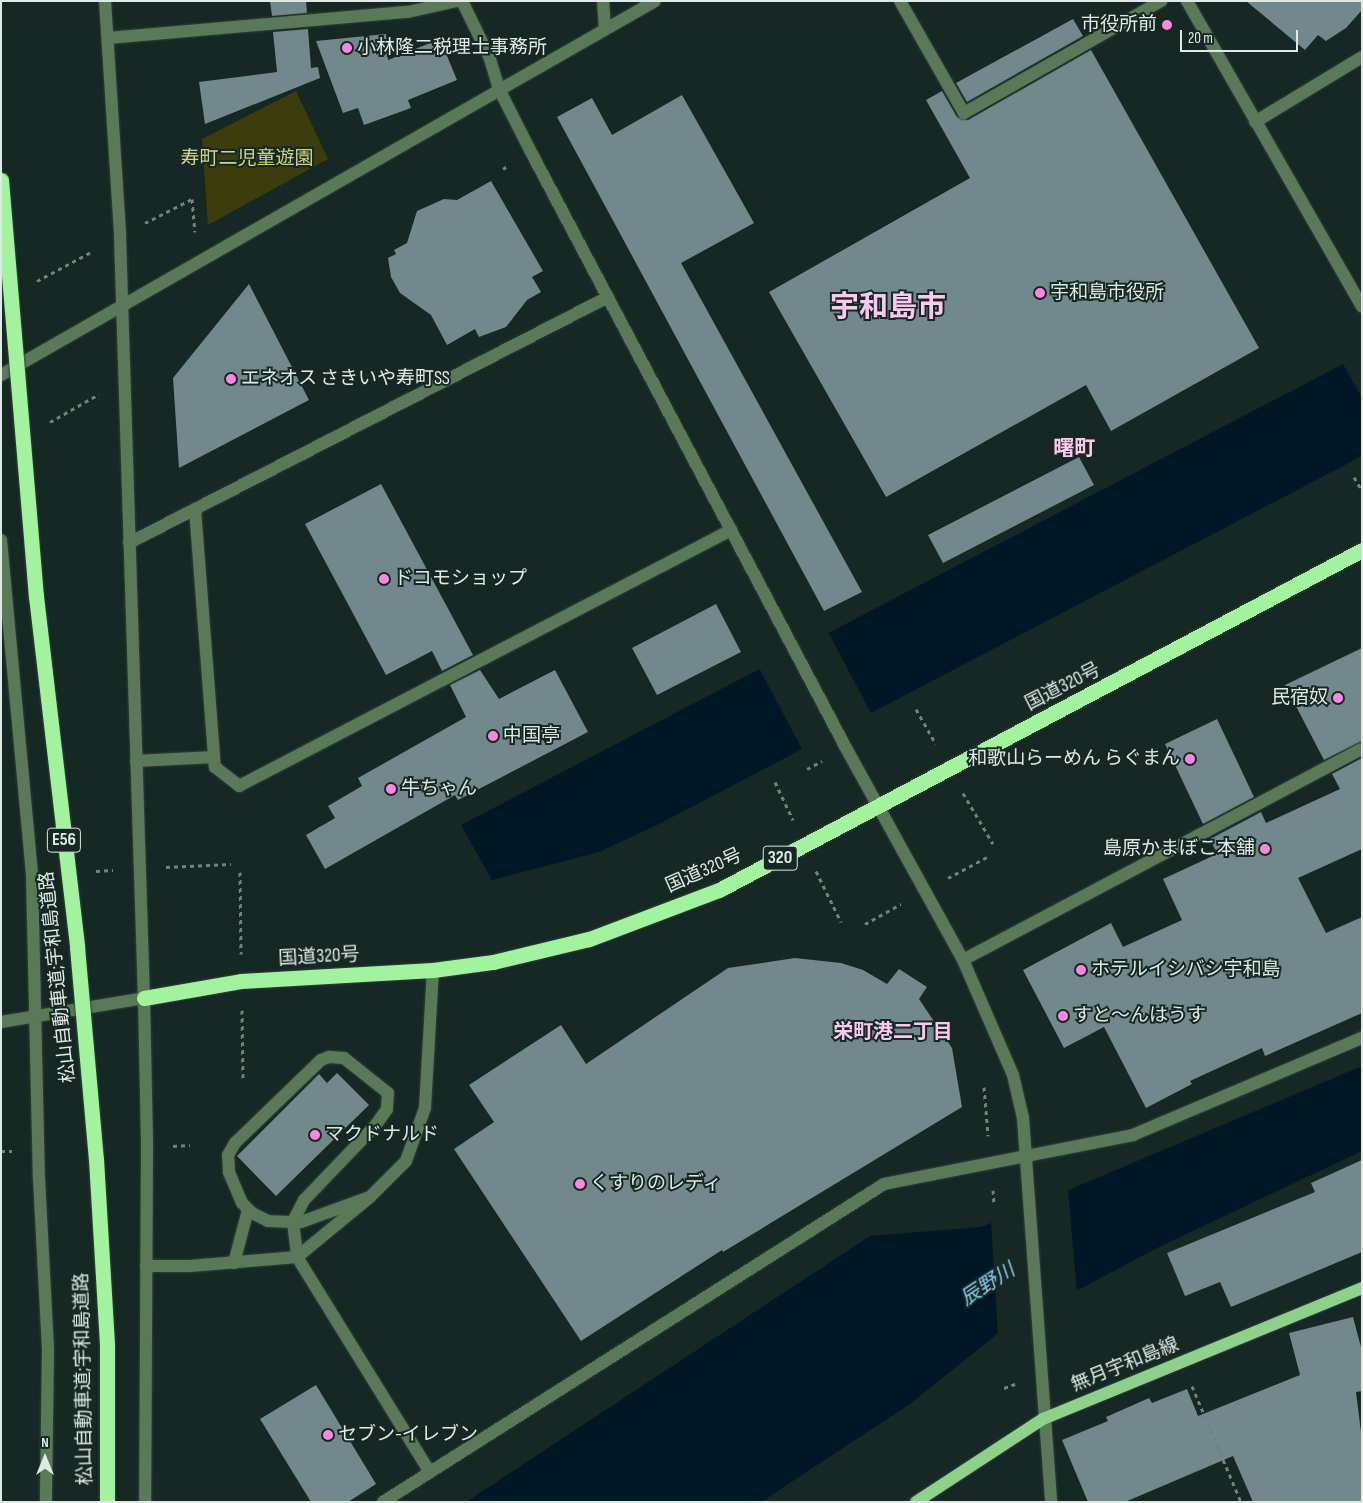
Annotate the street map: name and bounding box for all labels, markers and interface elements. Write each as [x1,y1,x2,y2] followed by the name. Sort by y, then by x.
[1081,14,1157,36] place label: 市役所前
[1161,19,1173,31] marker: 市役所前
[1183,20,1300,52] scale bar
[1188,29,1213,48] text: 20 m
[357,37,547,59] place label: 小林隆二税理士事務所
[341,42,353,54] marker: 小林隆二税理士事務所
[181,148,313,170] park label: 寿町二児童遊園
[1050,282,1164,304] place label: 宇和島市役所
[1034,287,1046,299] marker: 宇和島市役所
[830,291,946,325] district label: 宇和島市
[241,368,450,390] place label: エネオス さきいや寿町SS
[225,373,237,385] marker: エネオス さきいや寿町SS
[1053,436,1095,462] district label: 曙町
[394,568,527,590] place label: ドコモショップ
[378,573,390,585] marker: ドコモショップ
[1022,658,1104,716] street label: 国道320号
[1271,687,1328,709] place label: 民宿奴
[1332,692,1344,704] marker: 民宿奴
[503,725,560,747] place label: 中国亭
[487,730,499,742] marker: 中国亭
[968,748,1180,770] place label: 和歌山らーめん らぐまん
[1184,753,1196,765] marker: 和歌山らーめん らぐまん
[401,778,477,800] place label: 牛ちゃん
[385,783,397,795] marker: 牛ちゃん
[46,824,82,856] road number: E56
[1103,838,1255,860] place label: 島原かまぼこ本舗
[762,842,798,874] road number: 320
[1259,843,1271,855] marker: 島原かまぼこ本舗
[662,844,746,898] street label: 国道320号
[36,870,80,1084] street label: 松山自動車道;宇和島道路
[278,943,360,971] street label: 国道320号
[1091,959,1281,981] place label: ホテルイシバシ宇和島
[1075,964,1087,976] marker: ホテルイシバシ宇和島
[1073,1005,1206,1027] place label: すと～んはうす
[1057,1010,1069,1022] marker: すと～んはうす
[833,1020,953,1044] district label: 栄町港二丁目
[325,1124,439,1146] place label: マクドナルド
[309,1129,321,1141] marker: マクドナルド
[590,1173,723,1195] place label: くすりのレディ
[574,1178,586,1190] marker: くすりのレディ
[956,1259,1020,1311] water label: 辰野川
[71,1272,97,1486] street label: 松山自動車道;宇和島道路
[1068,1333,1182,1397] street label: 無月宇和島線
[338,1424,478,1446] place label: セブン-イレブン
[322,1429,334,1441] marker: セブン-イレブン
[20,1433,70,1483] north arrow
[41,1434,49,1451] text: N

